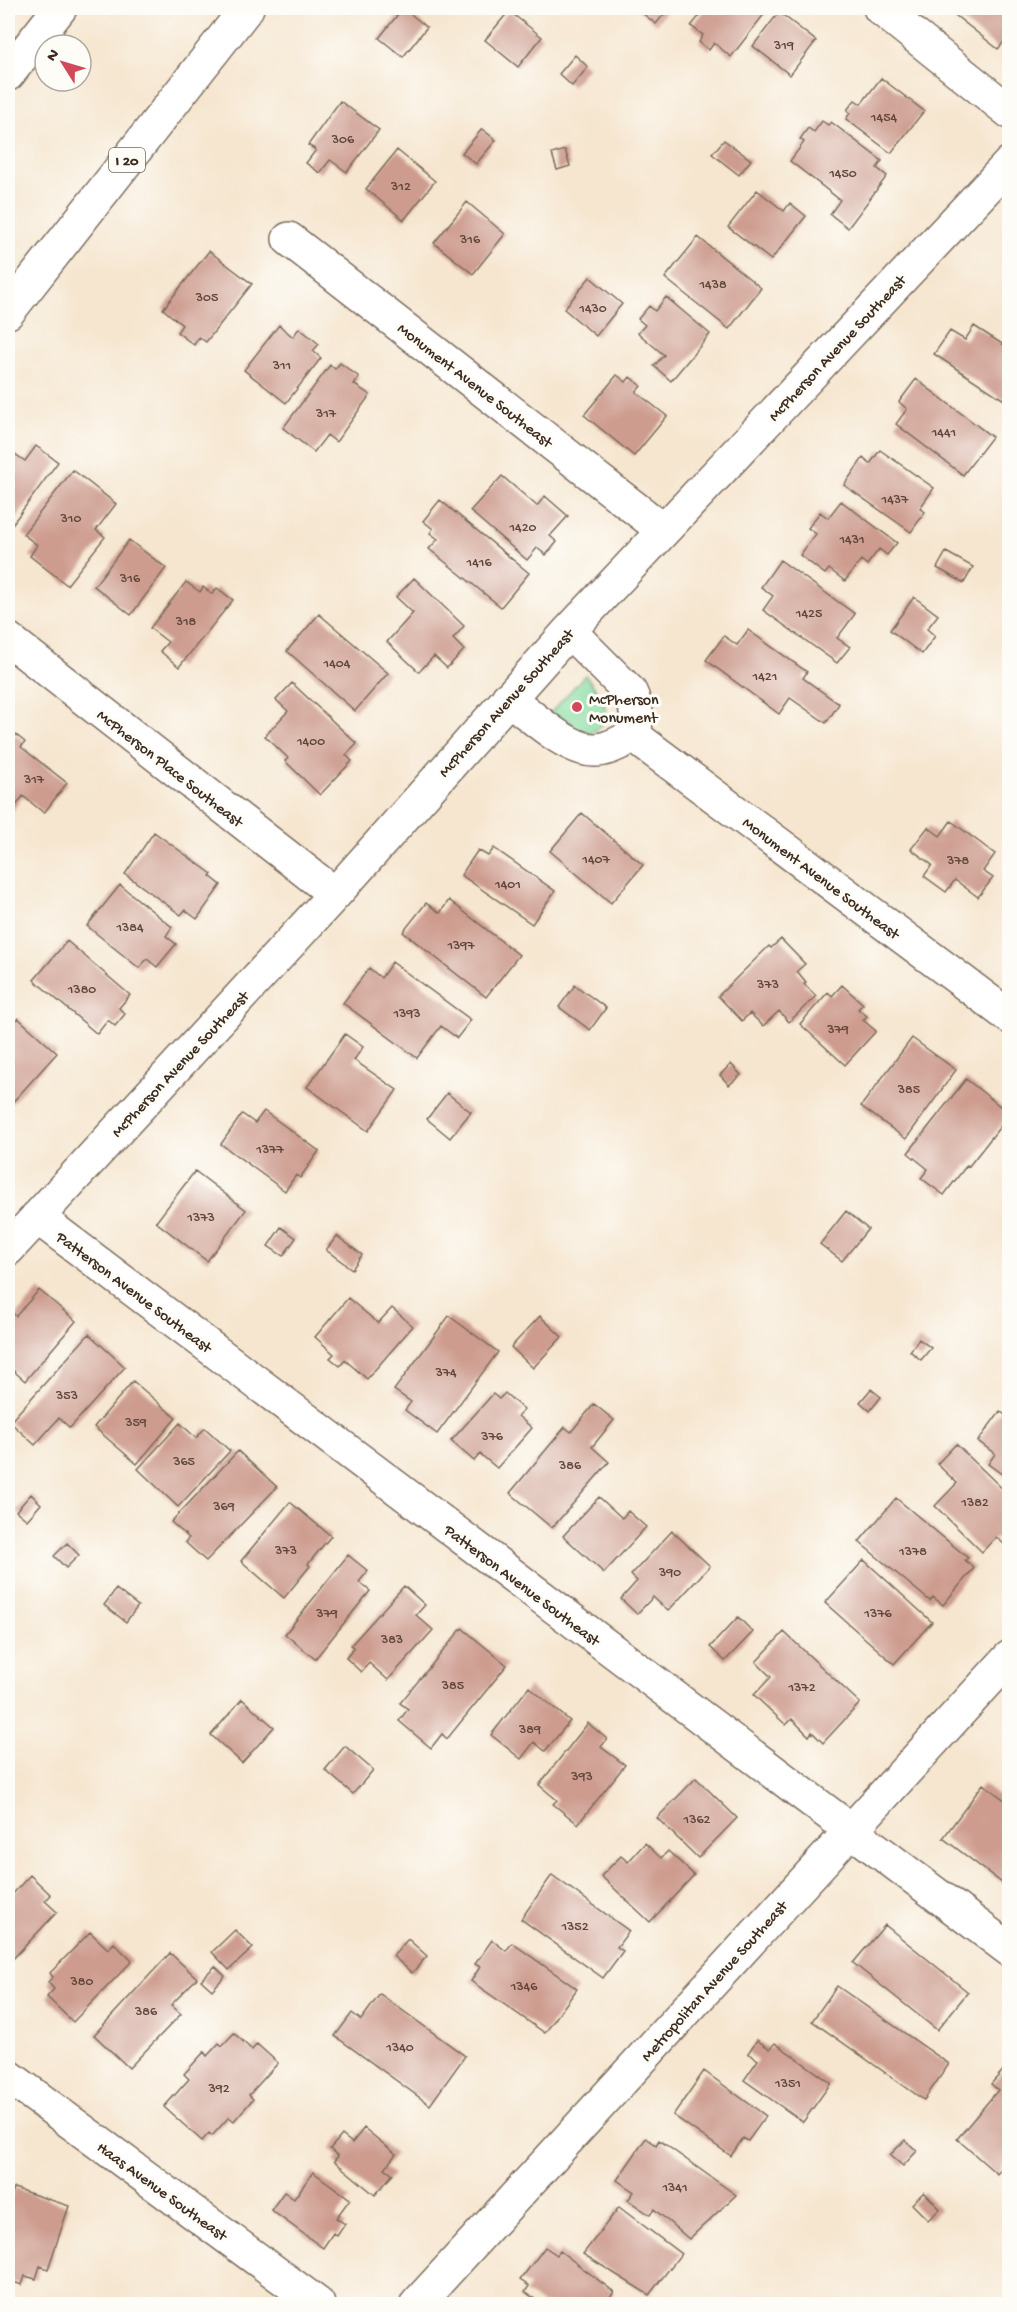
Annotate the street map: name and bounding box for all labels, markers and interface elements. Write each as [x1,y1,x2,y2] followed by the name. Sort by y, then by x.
[33,33,93,93] north arrow
[773,38,794,55] house number: 319
[43,46,65,66] text: N
[870,110,898,127] house number: 1454
[331,132,355,149] house number: 306
[109,148,145,172] road number: I 20
[828,166,857,183] house number: 1450
[390,179,411,196] house number: 312
[459,232,481,249] house number: 316
[766,271,912,427] street label: McPherson Avenue Southeast
[698,277,727,294] house number: 1438
[195,290,218,307] house number: 305
[578,301,607,318] house number: 1430
[392,320,556,454] street label: Monument Avenue Southeast
[272,358,291,375] house number: 311
[315,406,337,423] house number: 317
[931,425,956,442] house number: 1441
[881,492,909,509] house number: 1437
[60,511,81,528] house number: 310
[508,520,537,537] house number: 1420
[838,532,865,549] house number: 1431
[465,555,492,572] house number: 1416
[119,571,141,588] house number: 316
[795,606,822,623] house number: 1425
[175,614,197,631] house number: 318
[436,625,580,783] street label: McPherson Avenue Southeast
[323,656,351,673] house number: 1404
[752,669,777,686] house number: 1421
[589,692,659,729] place label: McPherson Monument
[570,700,584,714] marker: McPherson Monument
[92,707,247,834] street label: McPherson Place Southeast
[296,734,325,751] house number: 1400
[23,772,45,789] house number: 317
[738,814,903,946] street label: Monument Avenue Southeast
[581,852,610,869] house number: 1407
[946,853,969,870] house number: 378
[494,877,521,894] house number: 1401
[115,920,144,937] house number: 1384
[446,938,475,955] house number: 1397
[756,977,779,994] house number: 373
[67,982,96,999] house number: 1380
[109,987,255,1143] street label: McPherson Avenue Southeast
[392,1006,421,1023] house number: 1393
[826,1022,849,1039] house number: 379
[897,1082,920,1099] house number: 385
[255,1142,284,1159] house number: 1377
[186,1210,215,1227] house number: 1373
[50,1228,216,1359] street label: Patterson Avenue Southeast
[434,1365,457,1382] house number: 374
[55,1388,78,1405] house number: 353
[124,1415,147,1432] house number: 359
[480,1429,504,1446] house number: 376
[172,1454,195,1471] house number: 365
[558,1458,582,1475] house number: 386
[960,1495,989,1512] house number: 1382
[212,1499,235,1516] house number: 369
[438,1521,604,1652] street label: Patterson Avenue Southeast
[274,1543,297,1560] house number: 373
[898,1544,927,1561] house number: 1378
[658,1565,681,1582] house number: 390
[315,1606,338,1623] house number: 379
[863,1606,893,1623] house number: 1376
[380,1632,403,1649] house number: 383
[441,1678,464,1695] house number: 385
[787,1680,816,1697] house number: 1372
[518,1722,541,1739] house number: 389
[570,1769,593,1786] house number: 393
[683,1812,711,1829] house number: 1362
[638,1897,794,2067] street label: Metropolitan Avenue Southeast
[560,1919,589,1936] house number: 1352
[70,1974,93,1991] house number: 380
[510,1979,538,1996] house number: 1346
[134,2004,158,2021] house number: 386
[385,2040,414,2057] house number: 1340
[774,2076,801,2093] house number: 1351
[207,2081,230,2098] house number: 392
[92,2139,231,2247] street label: Haas Avenue Southeast
[661,2180,688,2197] house number: 1341

